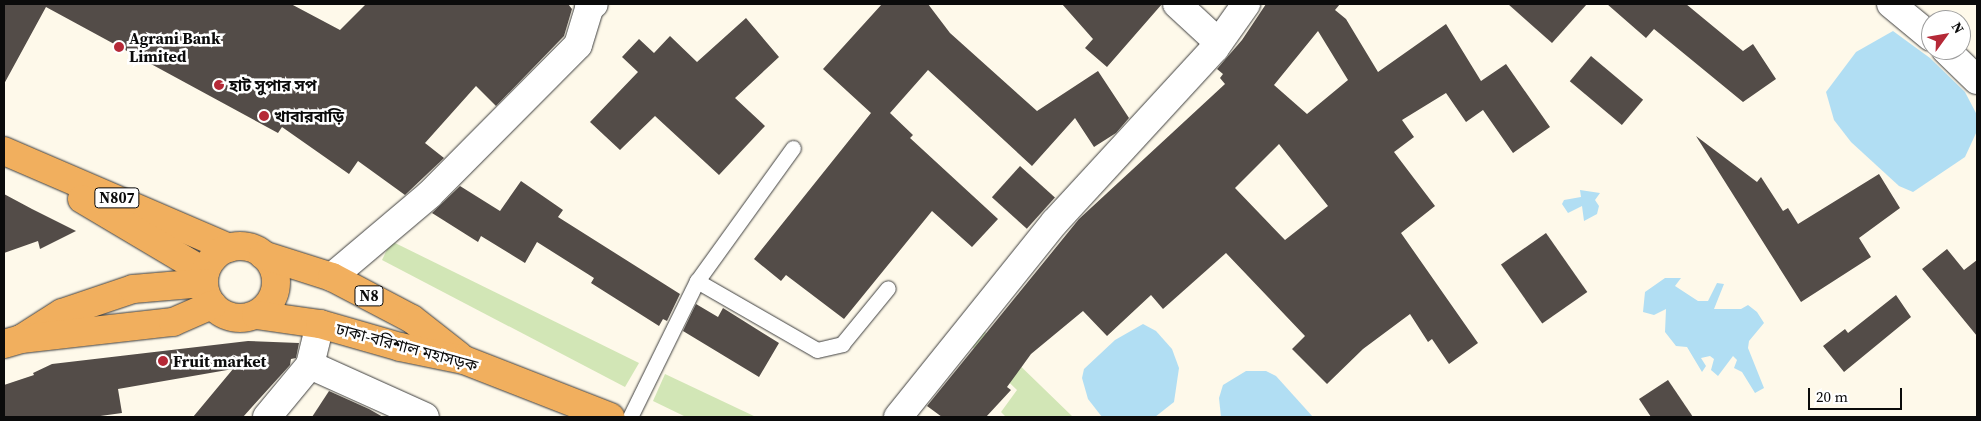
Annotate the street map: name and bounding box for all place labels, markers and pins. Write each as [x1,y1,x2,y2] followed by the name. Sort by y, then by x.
[129,28,221,66] place label: Agrani Bank Limited
[113,41,125,53] marker: Agrani Bank Limited
[229,75,317,95] place label: হাট সুপার সপ
[213,79,225,91] marker: হাট সুপার সপ
[274,106,344,126] place label: খাবারবাড়ি
[258,110,270,122] marker: খাবারবাড়ি
[173,351,266,371] place label: Fruit market
[157,355,169,367] marker: Fruit market

